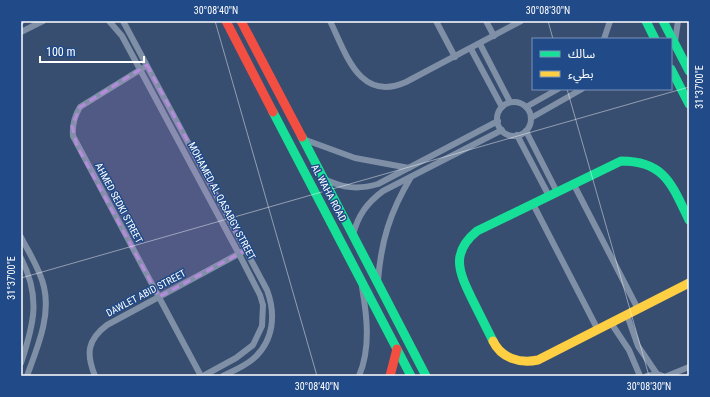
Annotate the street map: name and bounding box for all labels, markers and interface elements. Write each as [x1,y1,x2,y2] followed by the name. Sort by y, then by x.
[194,5,238,16] text: 30°08'40"N
[526,5,570,16] text: 30°08'30"N
[40,38,144,64] scale bar
[532,38,672,90] legend
[46,45,76,59] text: 100 m
[568,47,595,61] text: سالك
[694,65,705,109] text: 31°37'00"E
[568,67,594,84] text: بطيء
[186,140,258,262] street label: MOHAMED AL QASABGY STREET
[93,161,145,245] street label: AHMED SEDKI STREET
[309,163,349,224] street label: AL WAHA ROAD
[6,256,17,300] text: 31°37'00"E
[104,267,188,319] street label: DAWLET ABID STREET
[295,381,339,392] text: 30°08'40"N
[627,381,671,392] text: 30°08'30"N

